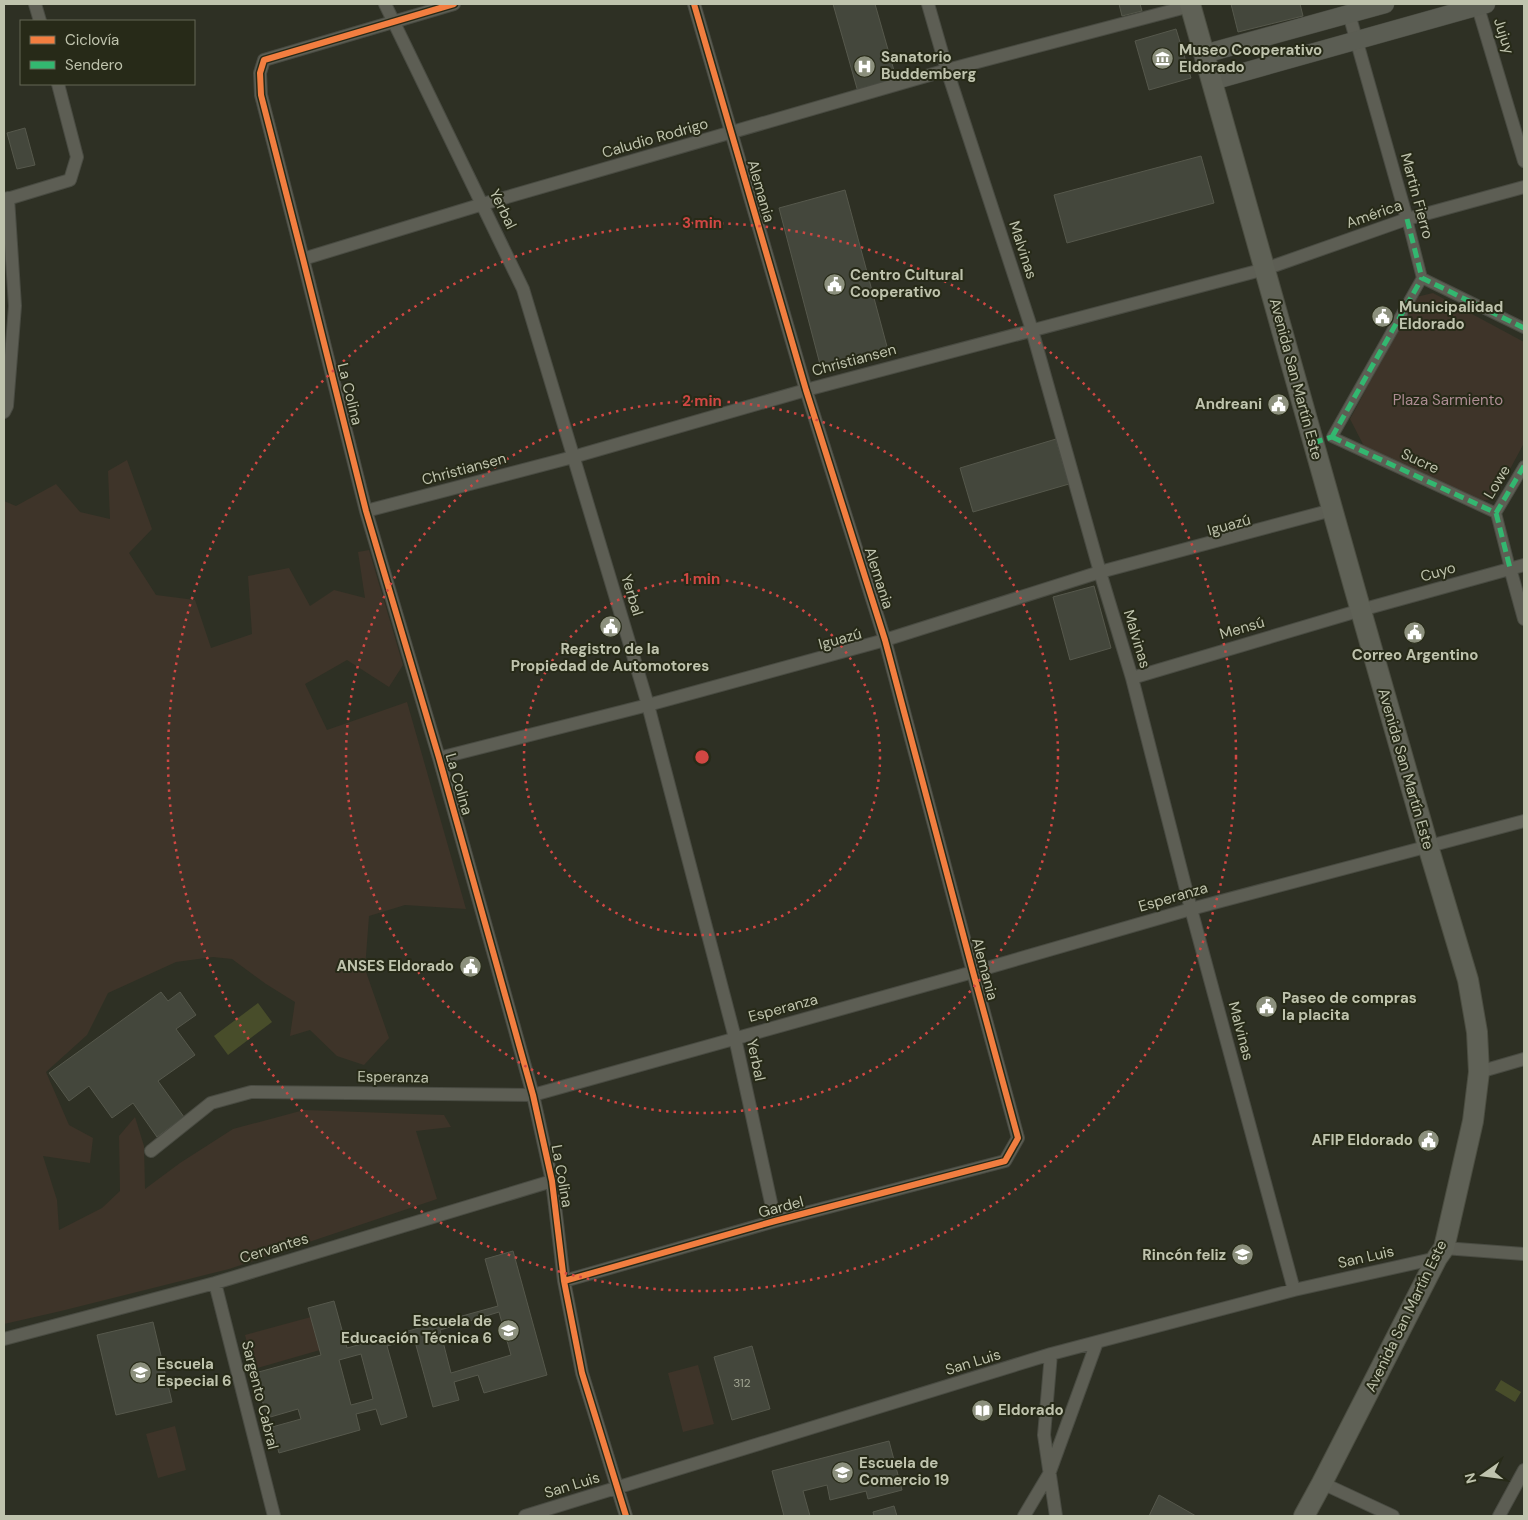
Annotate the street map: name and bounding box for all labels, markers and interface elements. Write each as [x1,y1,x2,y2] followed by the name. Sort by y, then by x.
[1489,16,1519,57] street label: Jujuy
[20,20,195,85] legend
[65,30,119,50] text: Ciclovía
[1179,40,1322,77] place label: Museo Cooperativo Eldorado
[881,47,976,84] place label: Sanatorio Buddemberg
[1151,47,1175,71] museum icon: Museo Cooperativo Eldorado
[853,54,877,78] hospital icon: Sanatorio Buddemberg
[65,55,123,75] text: Sendero
[600,113,711,163] street label: Caludio Rodrigo
[1396,151,1438,241] street label: Martin Fierro
[743,158,779,224] street label: Alemania
[485,186,521,232] street label: Yerbal
[1343,195,1405,233] street label: América
[682,213,722,233] text: 3 min
[1004,218,1042,282] street label: Malvinas
[850,265,964,302] place label: Centro Cultural Cooperativo
[822,272,846,296] public building icon: Centro Cultural Cooperativo
[1265,296,1327,462] street label: Avenida San Martín Este
[1399,297,1503,334] place label: Municipalidad Eldorado
[1371,304,1395,328] public building icon: Municipalidad Eldorado
[810,339,898,381] street label: Christiansen
[333,361,367,427] street label: La Colina
[1393,390,1503,410] park label: Plaza Sarmiento
[682,391,722,411] text: 2 min
[1266,392,1290,416] public building icon: Andreani
[1195,394,1262,414] place label: Andreani
[1398,444,1442,478] street label: Sucre
[420,448,508,490] street label: Christiansen
[1479,461,1515,503] street label: Lowe
[1205,510,1253,540] street label: Iguazú
[860,545,898,611] street label: Alemania
[1418,557,1458,587] street label: Cuyo
[684,569,720,589] text: 1 min
[616,572,648,618] street label: Yerbal
[1119,607,1155,671] street label: Malvinas
[1217,612,1267,644] street label: Mensú
[598,614,622,638] public building icon: Registro de la Propiedad de Automotores
[1403,620,1427,644] public building icon: Correo Argentino
[816,624,864,654] street label: Iguazú
[511,639,709,676] place label: Registro de la Propiedad de Automotores
[1352,645,1478,665] place label: Correo Argentino
[1373,686,1439,852] street label: Avenida San Martín Este
[693,748,711,766] centre of rings
[441,751,477,817] street label: La Colina
[1136,878,1210,916] street label: Esperanza
[967,936,1003,1002] street label: Alemania
[458,954,482,978] public building icon: ANSES Eldorado
[336,956,454,976] place label: ANSES Eldorado
[1282,988,1417,1025] place label: Paseo de compras la placita
[746,989,820,1027] street label: Esperanza
[1254,995,1278,1019] public building icon: Paseo de compras la placita
[1224,999,1258,1063] street label: Malvinas
[742,1037,770,1083] street label: Yerbal
[357,1066,429,1088] street label: Esperanza
[1417,1128,1441,1152] public building icon: AFIP Eldorado
[1312,1130,1413,1150] place label: AFIP Eldorado
[547,1143,577,1209] street label: La Colina
[756,1191,806,1223] street label: Gardel
[237,1228,311,1268] street label: Cervantes
[1361,1237,1451,1395] street label: Avenida San Martín Este
[1336,1241,1396,1273] street label: San Luis
[1230,1243,1254,1267] school or university icon: Rincón feliz
[1142,1245,1226,1265] place label: Rincón feliz
[341,1311,492,1348] place label: Escuela de Educación Técnica 6
[496,1318,520,1342] school or university icon: Escuela de Educación Técnica 6
[237,1339,283,1451] street label: Sargento Cabral
[943,1344,1003,1380] street label: San Luis
[157,1354,232,1391] place label: Escuela Especial 6
[129,1361,153,1385] school or university icon: Escuela Especial 6
[733,1375,751,1391] house number: 312
[970,1398,994,1422] library icon: Eldorado
[998,1400,1064,1420] place label: Eldorado
[1458,1450,1508,1500] north arrow
[859,1453,949,1490] place label: Escuela de Comercio 19
[831,1460,855,1484] school or university icon: Escuela de Comercio 19
[542,1467,602,1503] street label: San Luis
[1460,1471,1480,1485] text: N

